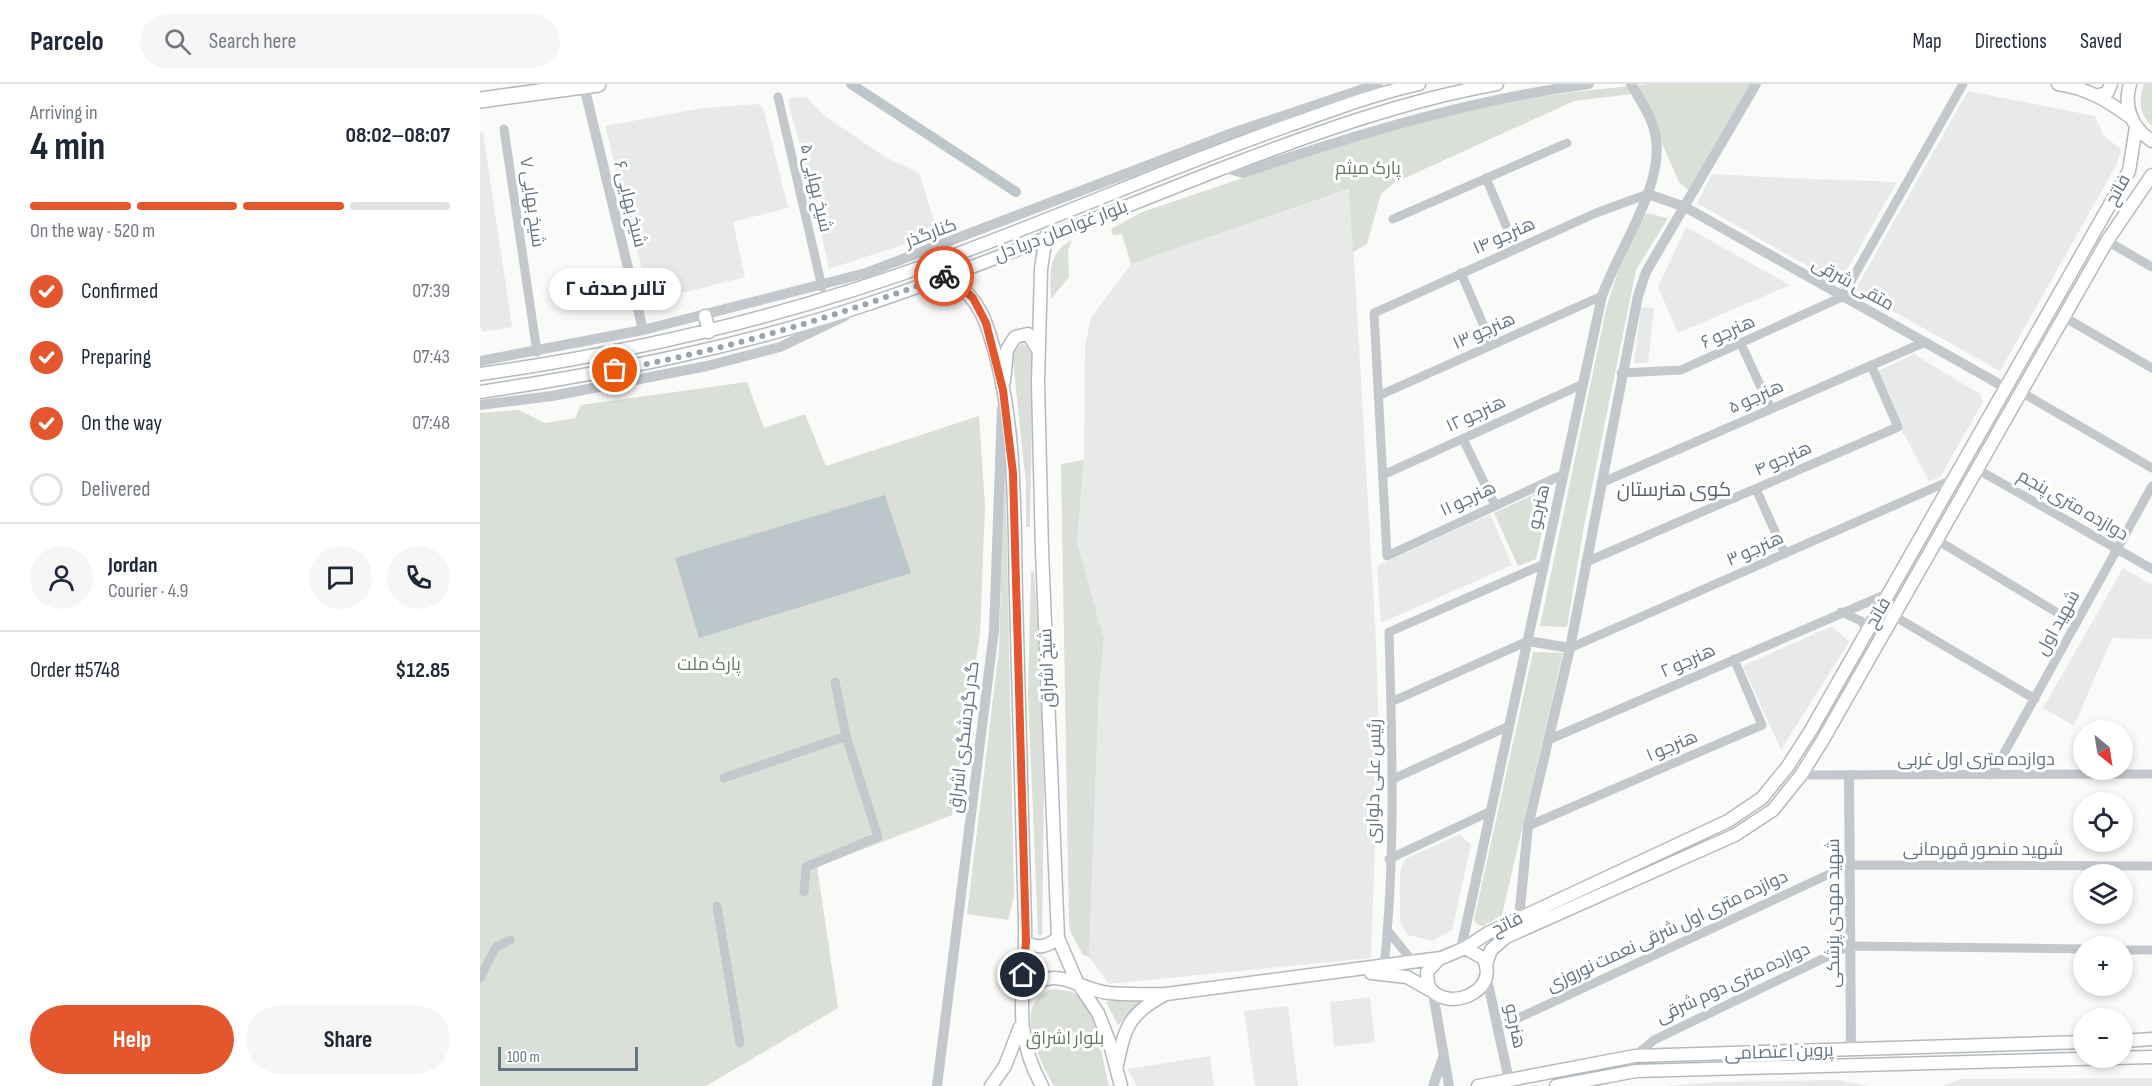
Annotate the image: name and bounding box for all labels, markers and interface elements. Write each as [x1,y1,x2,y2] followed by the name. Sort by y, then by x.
[140,14,560,68] search box
[30,25,104,58] text: Parcelo
[161,25,194,58] icon: search
[209,28,296,55] text: Search here
[1912,29,1942,54] text: Map
[1975,29,2047,54] text: Directions
[2080,29,2122,54] text: Saved
[30,101,98,125] text: Arriving in
[346,122,450,149] text: 08:02–08:07
[30,124,105,171] text: 4 min
[795,142,836,234] street label: شیخ بهایی ۵
[514,155,549,249] street label: شیخ بهایی ۷
[1335,158,1401,180] park label: پارک میثم
[608,159,651,250] street label: شیخ بهایی ۶
[2101,171,2136,210] street label: فاتح
[991,196,1131,266] street label: بلوار غواصان دریا دل
[1470,213,1538,259] street label: هنرجو ۱۴
[902,214,960,252] street label: کنارگذر
[30,219,155,243] text: On the way · 520 m
[914,246,974,306] courier
[1808,253,1898,315] street label: متقی شرقی
[928,260,961,293] icon: bike
[549,268,681,310] callout: تالار صدف ۲
[30,275,63,308] icon: check
[565,277,665,301] text: تالار صدف ۲
[81,278,158,305] text: Confirmed
[412,279,450,303] text: 07:39
[1450,308,1518,354] street label: هنرجو ۱۳
[1698,311,1758,353] street label: هنرجو ۶
[30,341,63,374] icon: check
[81,344,151,371] text: Preparing
[589,344,640,395] pin
[413,345,450,369] text: 07:43
[598,353,631,386] icon: bag
[1725,376,1787,418] street label: هنرجو ۵
[1443,391,1509,437] street label: هنرجو ۱۲
[30,407,63,440] icon: check
[81,410,162,437] text: On the way
[412,411,450,435] text: 07:48
[1751,437,1815,481] street label: هنرجو ۴
[2013,465,2132,546] street label: دوازده متری پنجم
[81,476,150,503] text: Delivered
[1437,477,1499,521] street label: هنرجو ۱۱
[1617,478,1731,502] district label: کوی هنرستان
[1524,483,1554,531] street label: هنرجو
[1723,527,1787,571] street label: هنرجو ۳
[30,546,93,609] button: person
[309,546,372,609] button: chat
[387,546,450,609] button: phone
[108,552,157,579] text: Jordan
[108,579,188,603] text: Courier · 4.9
[2032,587,2084,659] street label: شهید اول
[1861,594,1896,633] street label: فاتح
[1035,628,1060,708] street label: شیخ اشراق
[1657,640,1719,682] street label: هنرجو ۲
[677,654,741,676] park label: پارک ملت
[30,657,120,684] text: Order #5748
[395,657,450,684] text: $12.85
[944,660,985,814] street label: گدر گردشگری اشراق
[1362,718,1386,844] street label: رئیس علی دلواری
[2073,720,2133,780] north arrow
[2073,720,2133,1068] map controls
[1643,726,1701,766] street label: هنرجو ۱
[1897,749,2055,770] street label: دوازده متری اول غربی
[2073,792,2133,852] button: locate
[1823,838,1845,988] street label: شهید مهدی پزشکی
[1903,839,2063,860] street label: شهید منصور قهرمانی
[2073,864,2133,924] button: layers
[1543,866,1791,996] street label: دوازده متری اول شرقی نعمت نوروزی
[1488,907,1527,941] street label: فاتح
[2073,936,2133,996] button: +
[1653,938,1814,1029] street label: دوازده متری دوم شرقی
[997,949,1048,1000] pin
[1006,958,1039,991] icon: home
[1500,1002,1530,1050] street label: هنرجو
[30,1005,234,1074] button: Help
[246,1005,450,1074] button: Share
[2073,1008,2133,1068] button: −
[1026,1028,1104,1050] park label: بلوار اشراق
[1724,1040,1834,1065] street label: پروین اعتصامی
[498,1044,638,1072] scale bar
[507,1048,540,1067] text: 100 m

